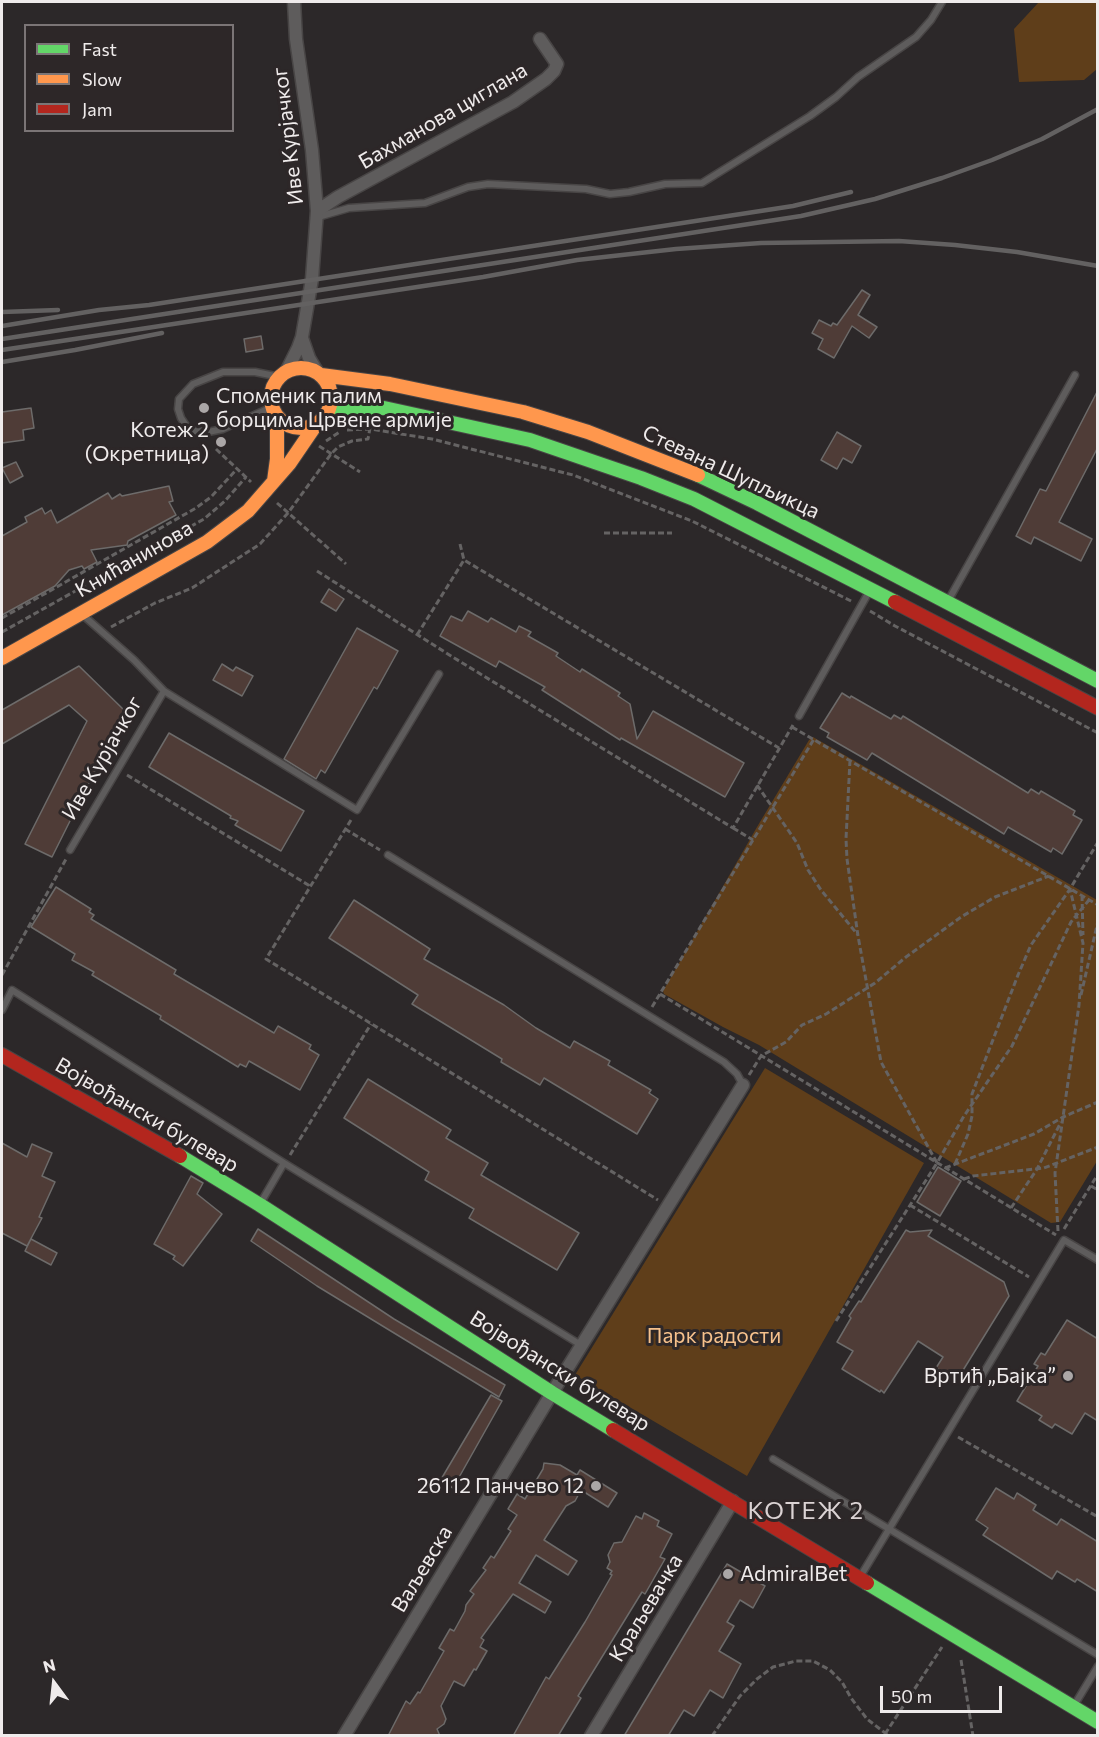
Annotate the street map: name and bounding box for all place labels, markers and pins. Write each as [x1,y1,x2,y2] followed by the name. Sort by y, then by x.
[216,383,452,433] place label: Споменик палим борцима Црвене армије
[197,401,211,415] marker: Споменик палим борцима Црвене армије
[85,417,209,467] place label: Котеж 2 (Окретница)
[214,435,228,449] marker: Котеж 2 (Окретница)
[924,1363,1056,1389] place label: Вртић „Бајка”
[1061,1369,1075,1383] marker: Вртић „Бајка”
[417,1473,584,1499] place label: 26112 Панчево 12
[589,1479,603,1493] marker: 26112 Панчево 12
[740,1561,847,1587] place label: AdmiralBet
[721,1567,735,1581] marker: AdmiralBet

